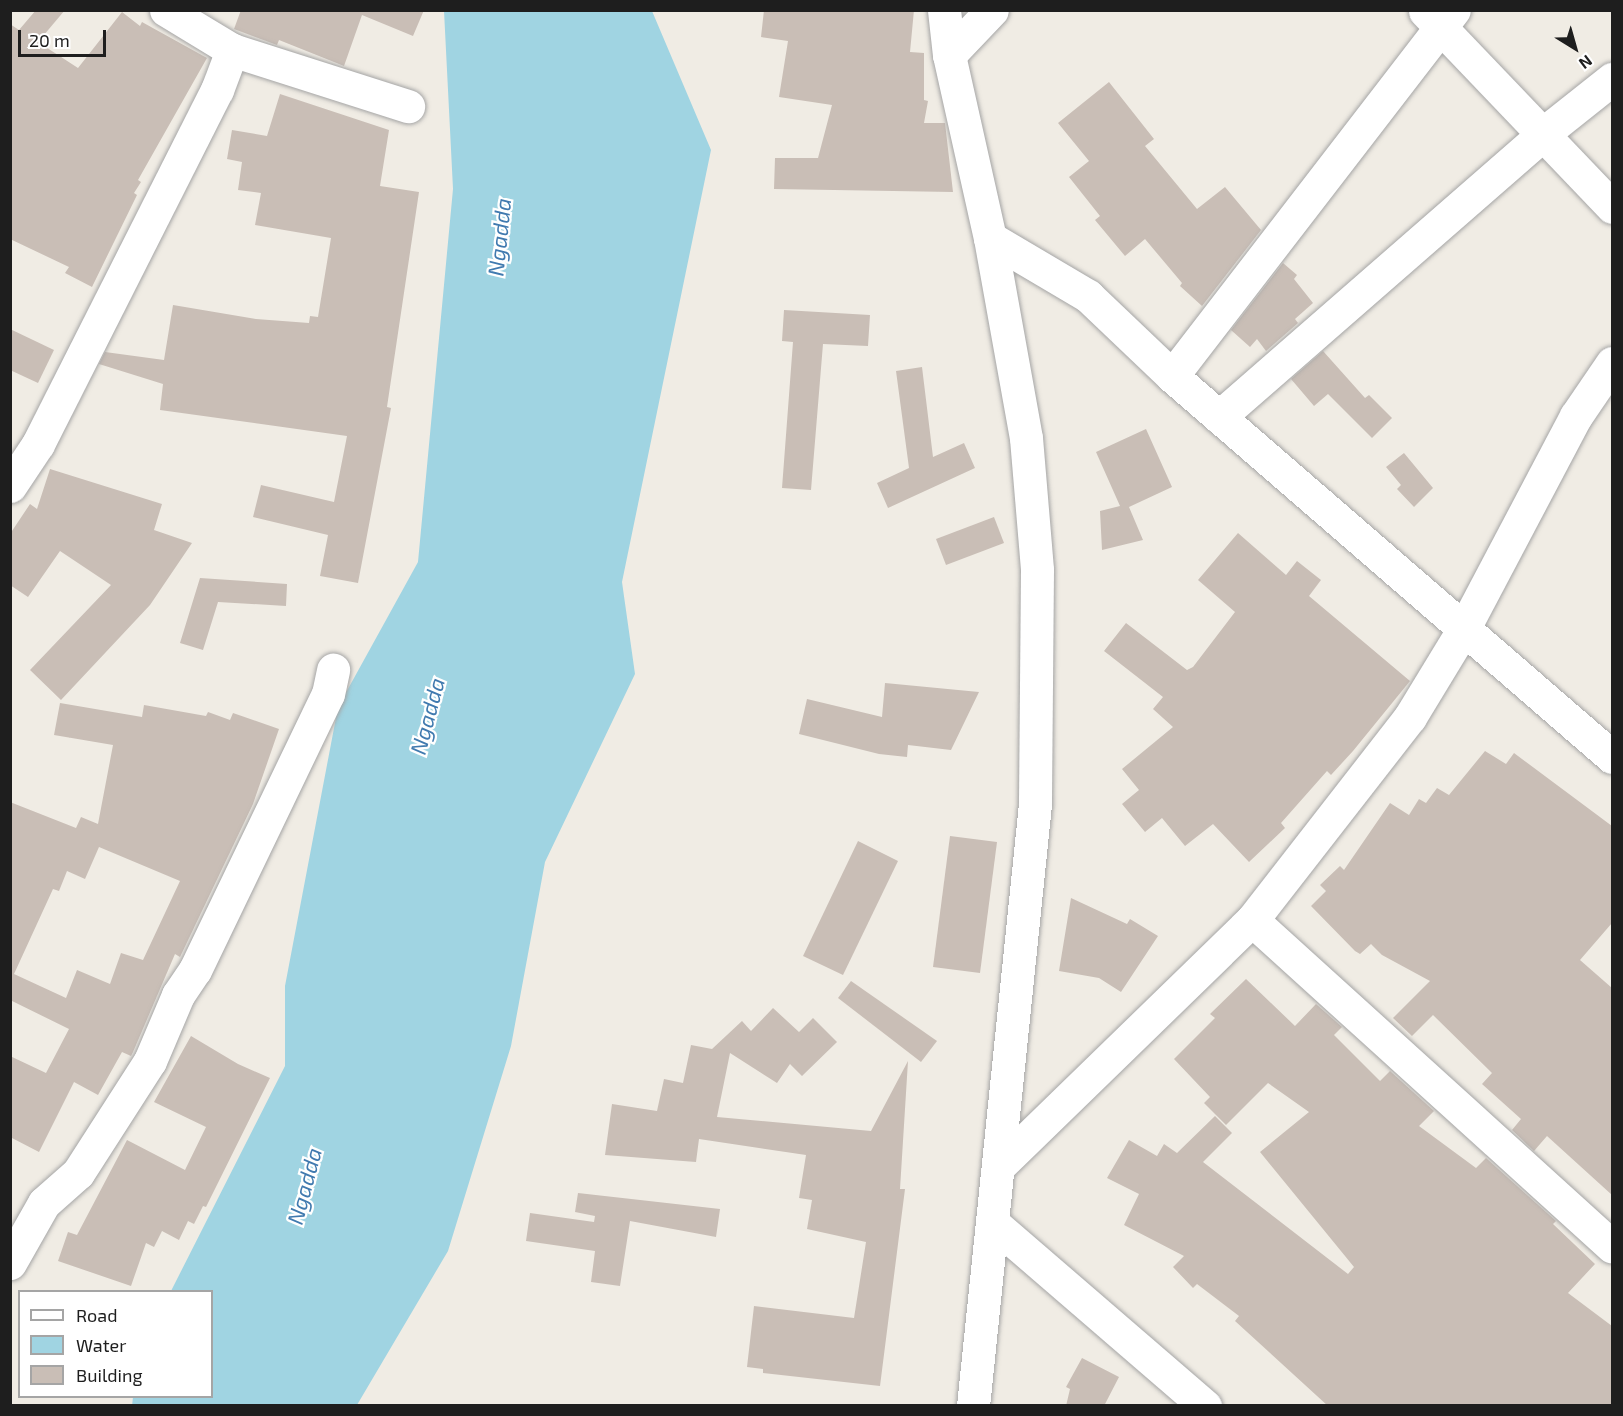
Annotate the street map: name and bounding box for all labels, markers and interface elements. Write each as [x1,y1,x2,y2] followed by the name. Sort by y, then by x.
[21,18,110,56] scale bar
[1545,18,1605,78] north arrow
[29,29,70,51] text: 20 m
[1576,52,1596,74] text: N
[482,197,516,277] water label: Ngadda
[404,675,450,757] water label: Ngadda
[281,1145,327,1227] water label: Ngadda
[18,1290,213,1398] legend
[76,1304,117,1326] text: Road
[76,1334,126,1356] text: Water
[76,1364,143,1386] text: Building

